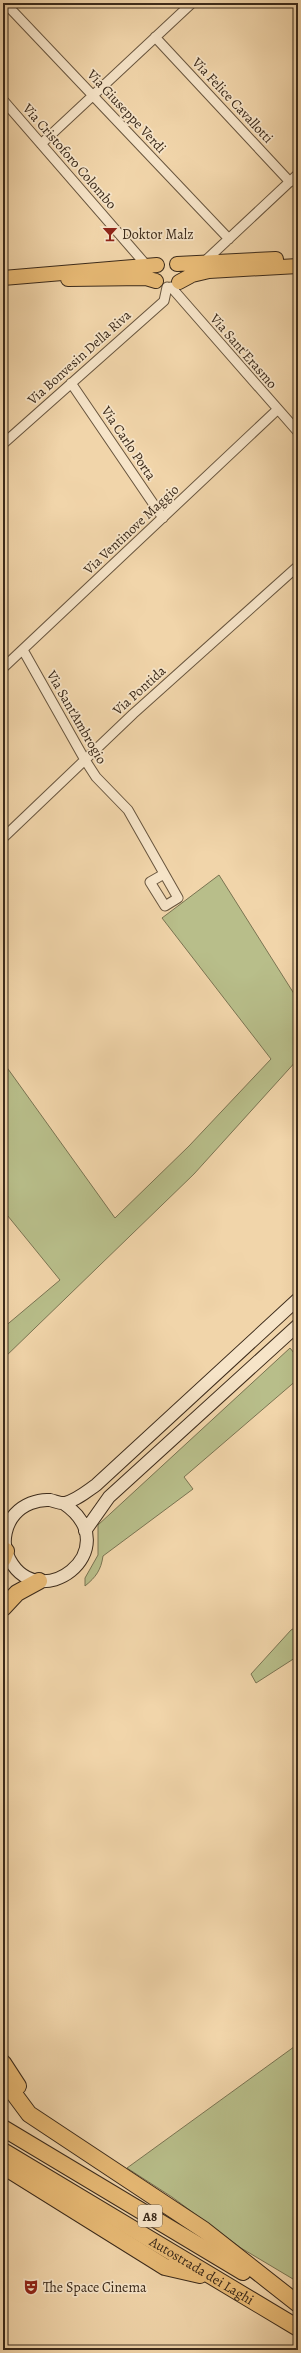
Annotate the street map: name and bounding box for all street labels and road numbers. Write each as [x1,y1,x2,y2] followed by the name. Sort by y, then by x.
[187,53,277,147] street label: Via Felice Cavallotti
[82,65,170,157] street label: Via Giuseppe Verdi
[18,99,121,213] street label: Via Cristoforo Colombo
[23,305,136,410] street label: Via Bonvesin Della Riva
[205,309,281,393] street label: Via Sant'Erasmo
[96,402,161,484] street label: Via Carlo Porta
[79,480,183,579] street label: Via Ventinove Maggio
[108,661,170,720] street label: Via Pontida
[42,666,111,768] street label: Via Sant'Ambrogio
[138,2205,162,2227] road number: A8
[145,2232,257,2309] street label: Autostrada dei Laghi

